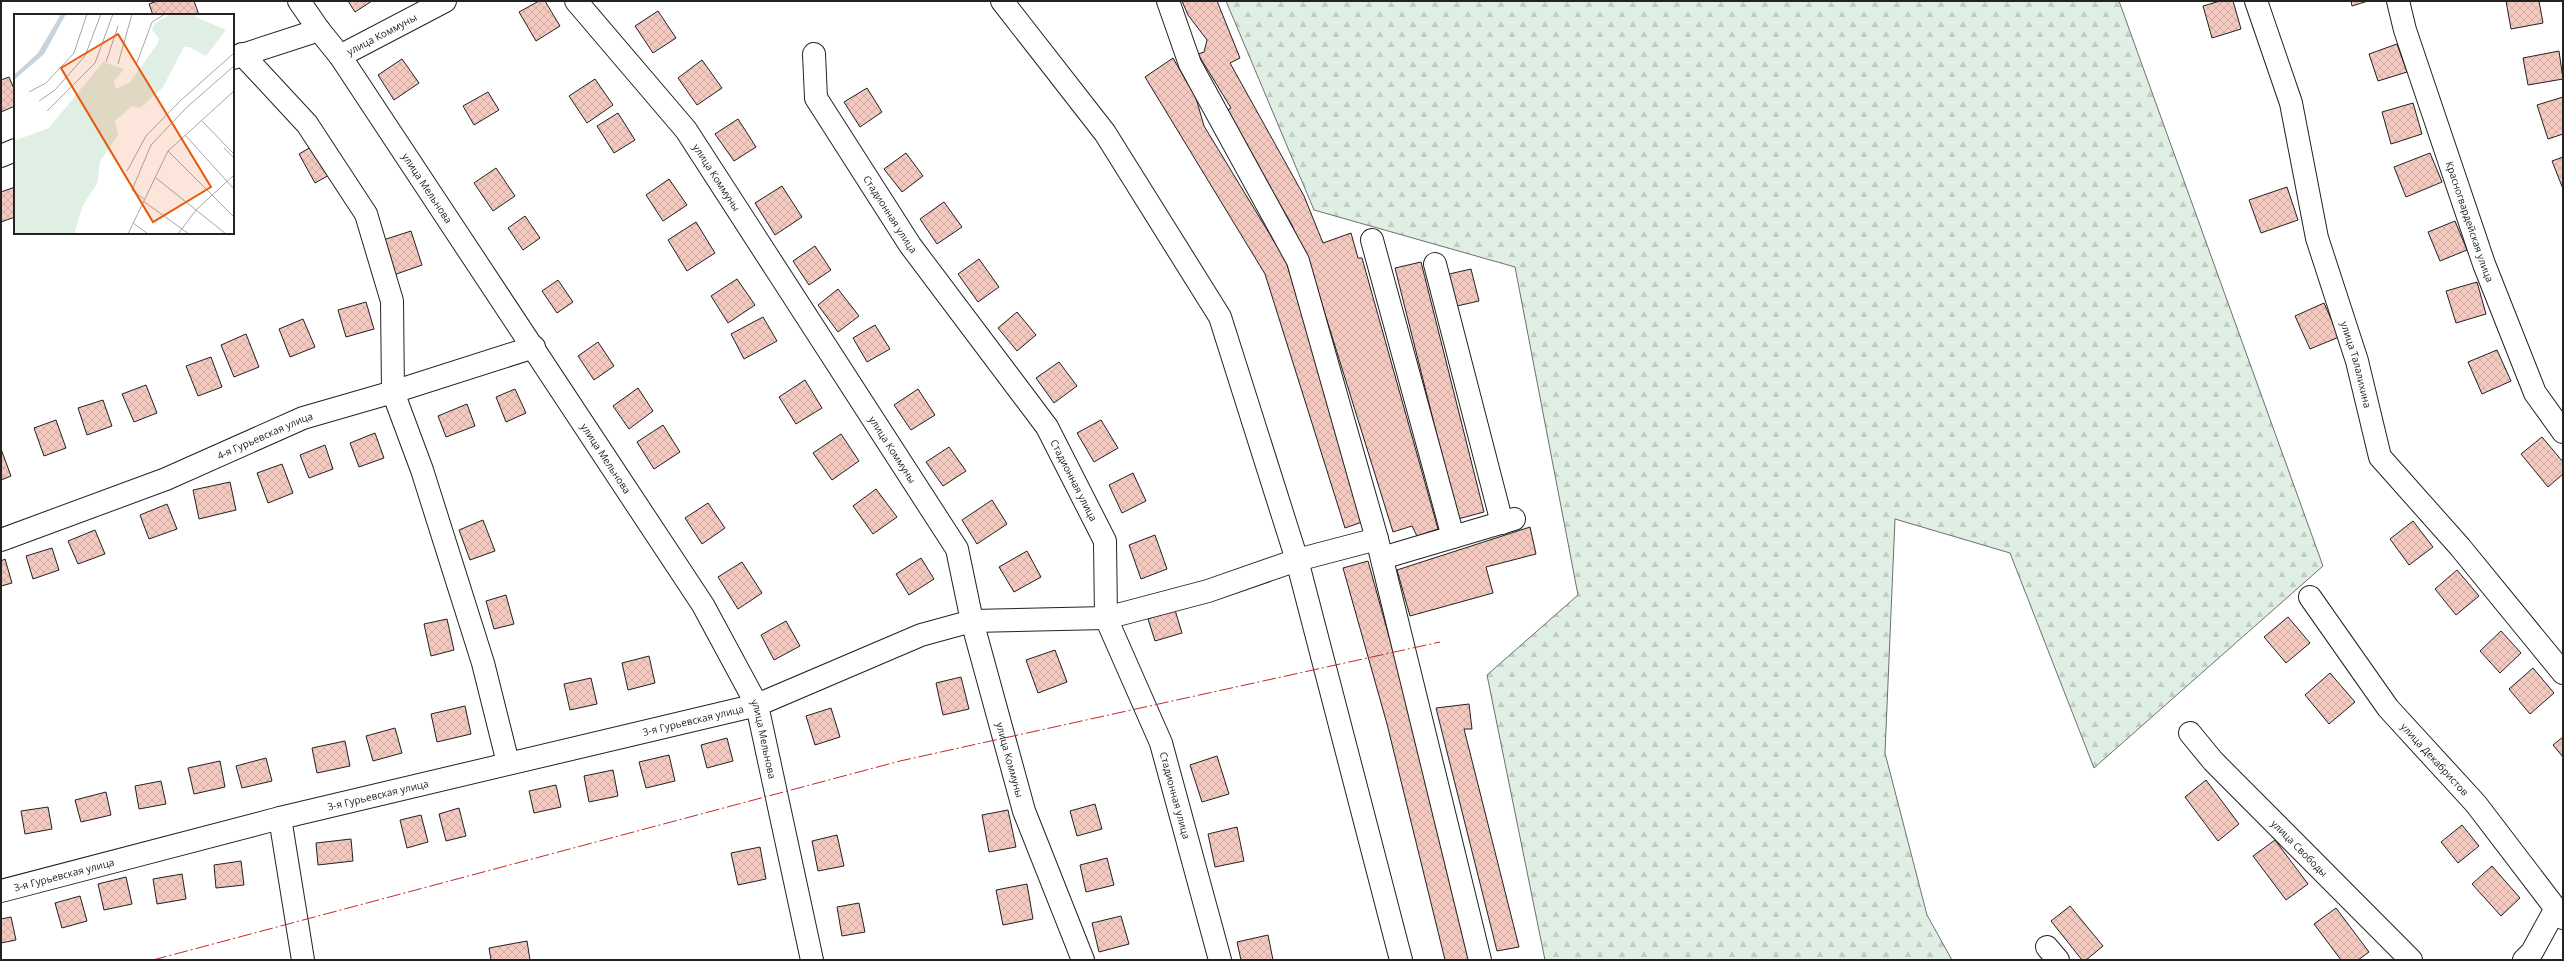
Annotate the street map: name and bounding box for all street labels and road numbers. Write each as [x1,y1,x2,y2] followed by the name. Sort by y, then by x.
[344,10,419,58] street label: улица Коммуны
[690,141,744,214] street label: улица Коммуны
[399,150,456,226] street label: улица Мельнова
[2443,159,2497,284] street label: Красногвардейская улица
[860,173,921,256] street label: Стадионная улица
[2338,319,2375,409] street label: улица Талалихина
[215,409,314,462] street label: 4-я Гурьевская улица
[866,413,920,486] street label: улица Коммуны
[578,421,634,496] street label: улица Мельнова
[1047,437,1101,523] street label: Стадионная улица
[748,696,780,780] street label: улица Мельнова
[641,701,745,739] street label: 3-я Гурьевская улица
[2398,720,2472,799] street label: улица Декабристов
[993,721,1027,799] street label: улица Коммуны
[1157,750,1194,841] street label: Стадионная улица
[326,776,430,814] street label: 3-я Гурьевская улица
[2268,816,2331,880] street label: улица Свободы
[12,855,116,894] street label: 3-я Гурьевская улица

